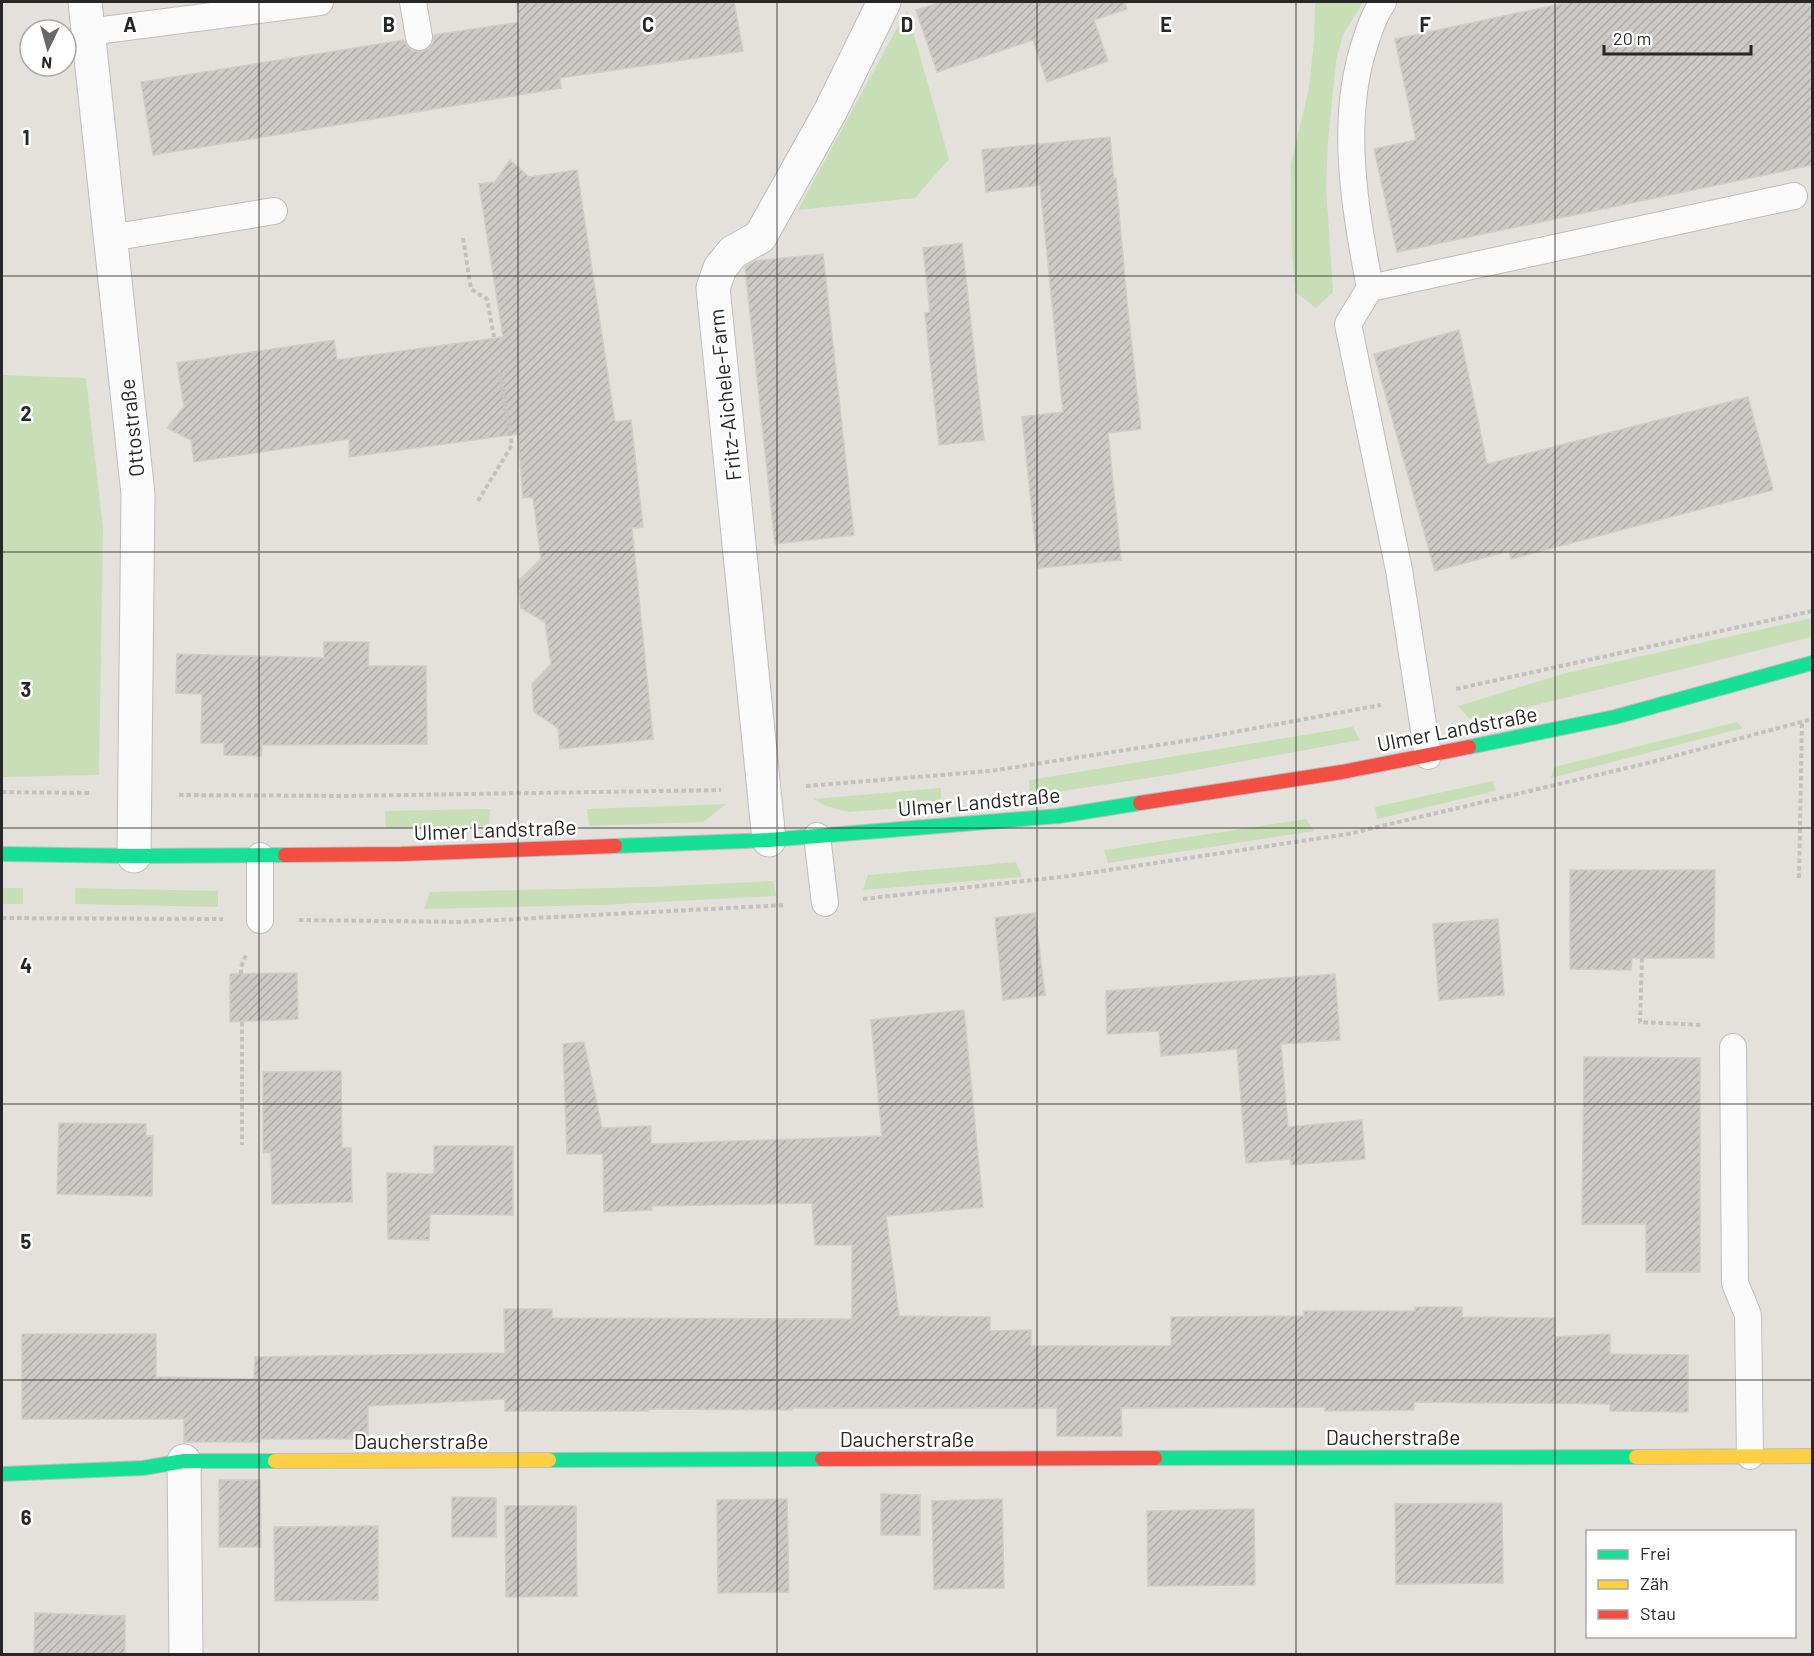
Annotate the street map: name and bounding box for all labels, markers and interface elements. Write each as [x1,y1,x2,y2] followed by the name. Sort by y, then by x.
[123,12,137,36] text: A
[383,12,395,36] text: B
[642,12,654,36] text: C
[901,12,913,36] text: D
[1160,12,1172,36] text: E
[1419,12,1431,36] text: F
[18,18,78,78] north arrow
[1604,18,1751,56] scale bar
[1613,27,1651,49] text: 20 m
[41,54,53,73] text: N
[22,125,30,149] text: 1
[703,308,745,482] street label: Fritz-Aichele-Farm
[113,378,149,478] street label: Ottostraße
[20,401,32,425] text: 2
[21,677,31,701] text: 3
[1375,700,1539,756] street label: Ulmer Landstraße
[897,781,1061,821] street label: Ulmer Landstraße
[413,814,577,844] street label: Ulmer Landstraße
[20,953,32,977] text: 4
[21,1229,32,1253] text: 5
[1326,1424,1460,1449] street label: Daucherstraße
[840,1426,974,1451] street label: Daucherstraße
[354,1428,488,1453] street label: Daucherstraße
[21,1505,32,1529] text: 6
[1586,1530,1796,1638] legend
[1640,1542,1671,1564] text: Frei
[1640,1572,1669,1594] text: Zäh
[1640,1602,1676,1624] text: Stau

